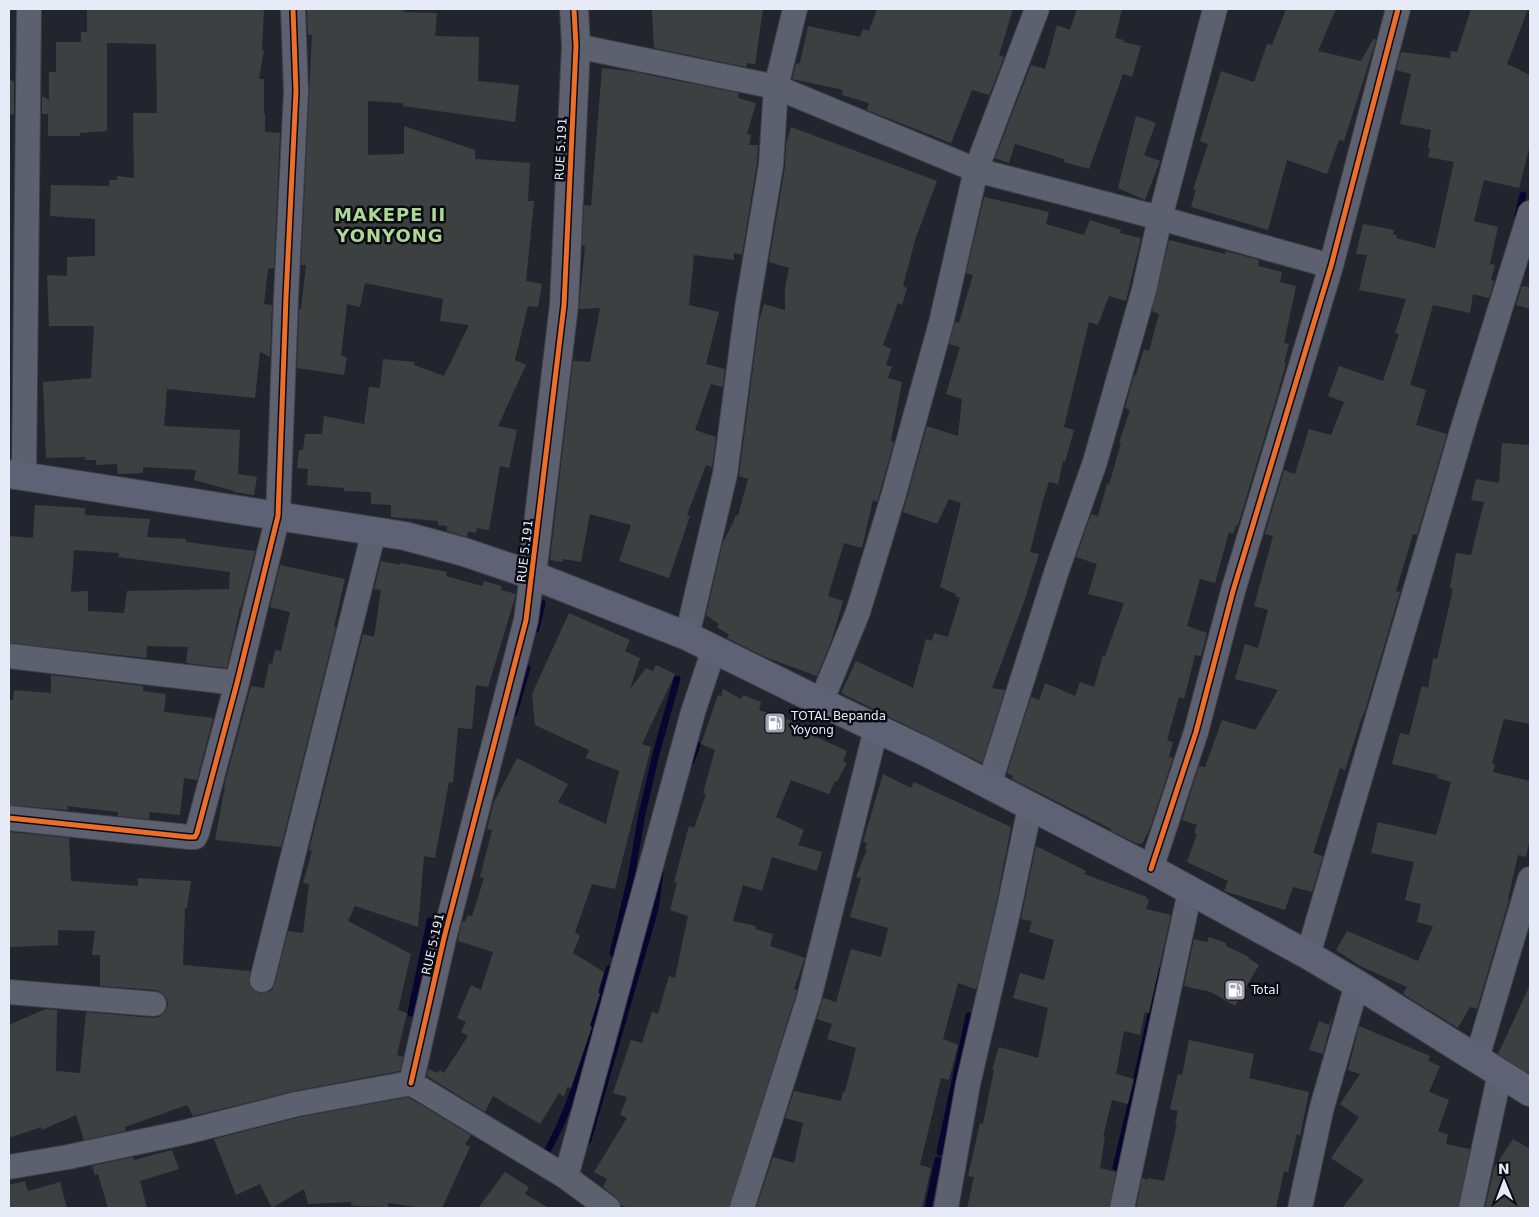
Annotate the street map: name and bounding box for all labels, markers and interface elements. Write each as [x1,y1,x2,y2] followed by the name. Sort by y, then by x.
[552,117,570,181] street label: RUE 5.191
[334,204,446,246] district label: MAKEPE II YONYONG
[514,519,536,583] street label: RUE 5.191
[790,709,886,737] place label: TOTAL Bepanda Yoyong
[763,711,787,735] fuel station icon: TOTAL Bepanda Yoyong
[419,912,447,976] street label: RUE 5.191
[1223,978,1247,1002] fuel station icon: Total
[1250,983,1279,997] place label: Total
[1479,1157,1529,1207] north arrow
[1498,1161,1510,1177] text: N

